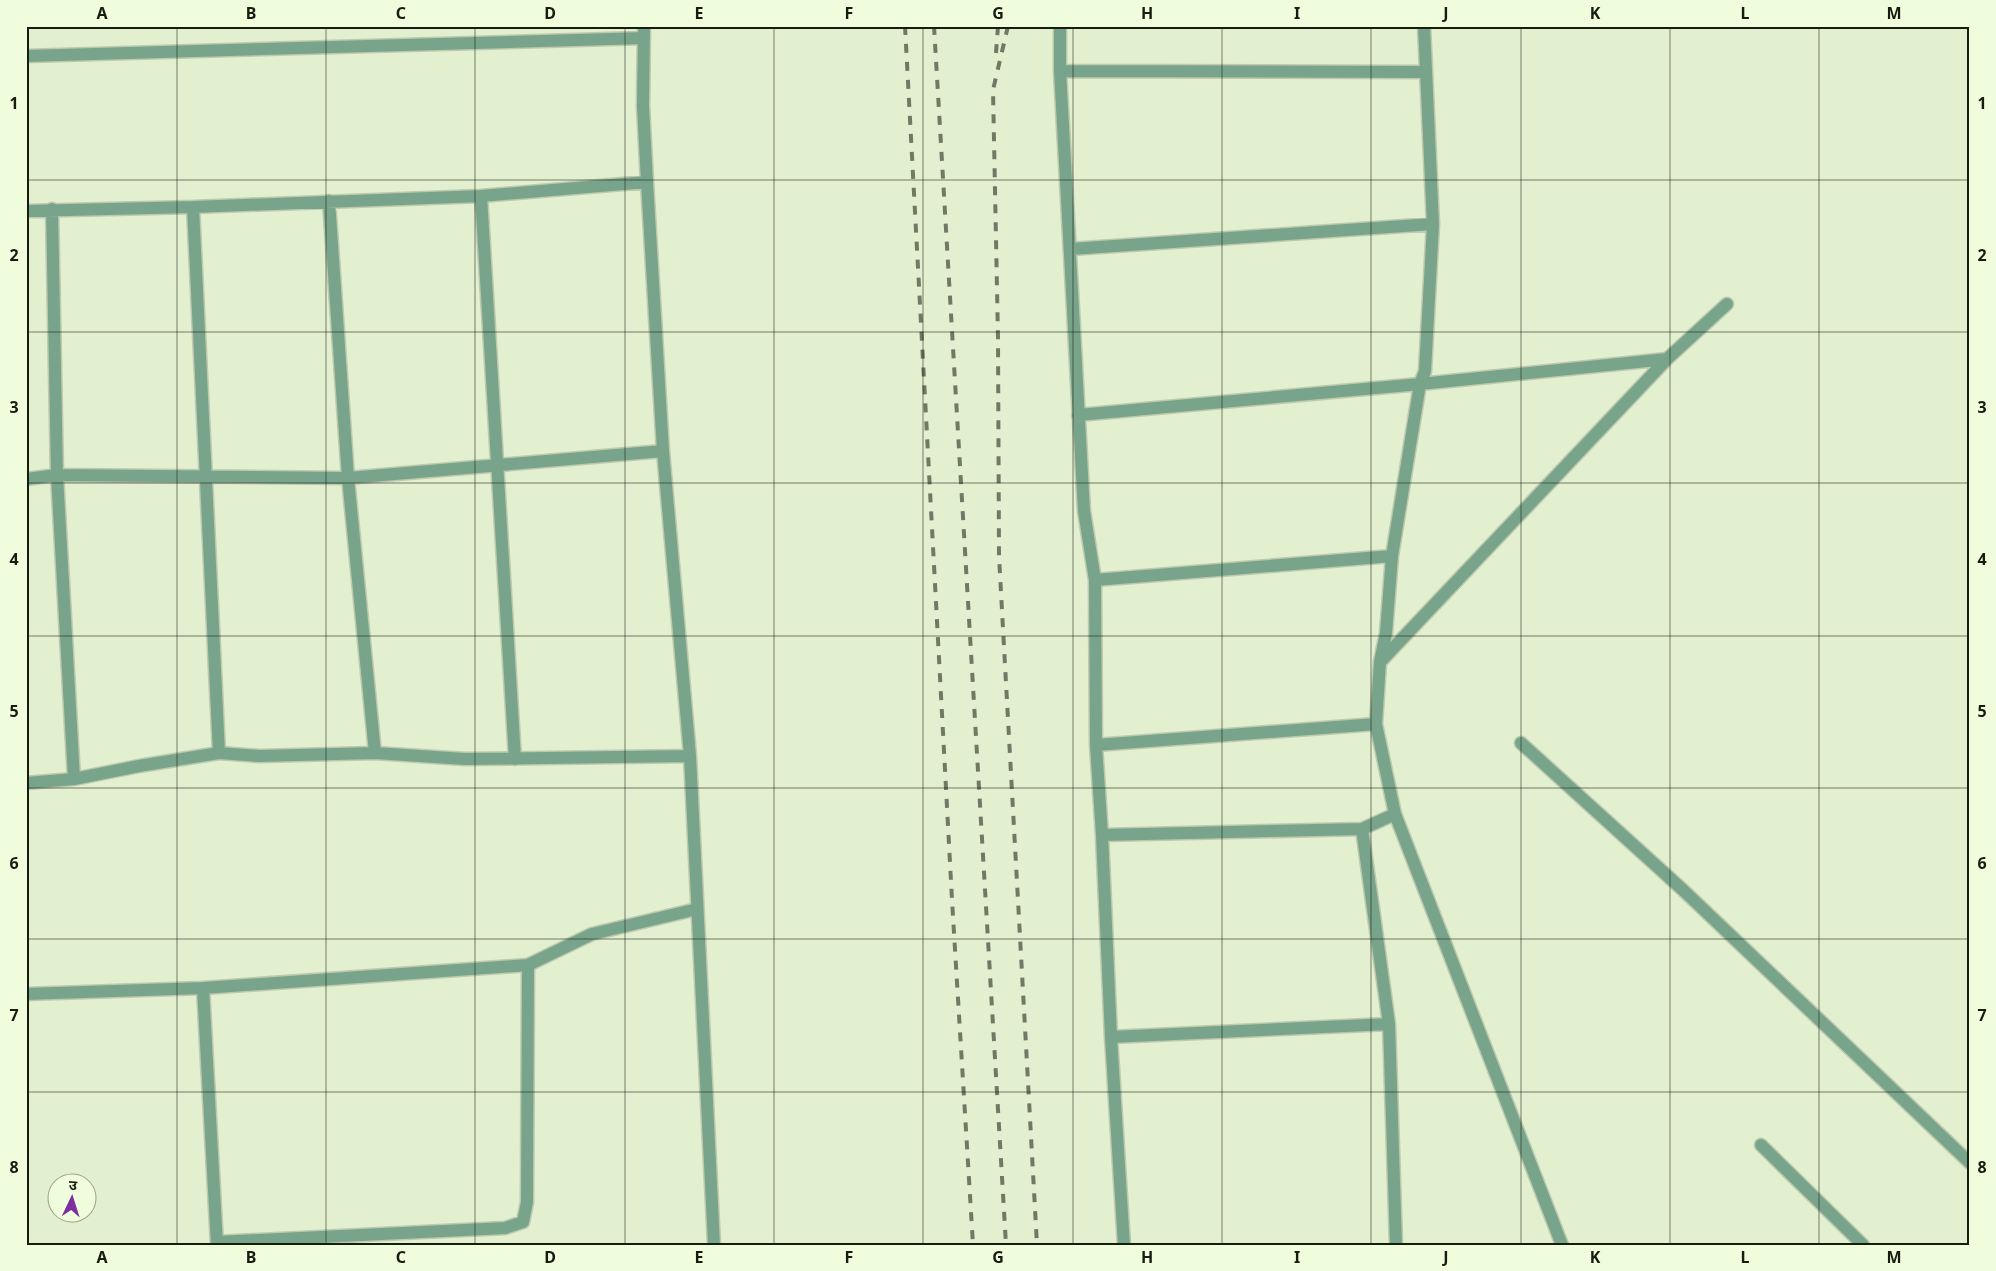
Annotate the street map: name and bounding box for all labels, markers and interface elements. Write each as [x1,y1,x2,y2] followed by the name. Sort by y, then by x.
[96,2,108,24] text: A
[246,2,256,24] text: B
[396,2,406,24] text: C
[544,2,556,24] text: D
[695,2,704,24] text: E
[845,2,853,24] text: F
[992,2,1004,24] text: G
[1141,2,1153,24] text: H
[1294,2,1300,24] text: I
[1441,2,1449,24] text: J
[1590,2,1601,24] text: K
[1741,2,1750,24] text: L
[1886,2,1902,24] text: M
[9,92,19,114] text: 1
[1977,92,1987,114] text: 1
[9,244,19,266] text: 2
[1977,244,1987,266] text: 2
[9,396,19,418] text: 3
[1977,396,1987,418] text: 3
[9,548,19,570] text: 4
[1977,548,1987,570] text: 4
[9,700,19,722] text: 5
[1977,700,1987,722] text: 5
[9,852,19,874] text: 6
[1977,852,1987,874] text: 6
[9,1004,19,1026] text: 7
[1977,1004,1987,1026] text: 7
[9,1156,19,1178] text: 8
[1977,1156,1987,1178] text: 8
[48,1174,98,1224] north arrow
[68,1175,78,1194] text: उ
[96,1246,108,1268] text: A
[246,1246,256,1268] text: B
[396,1246,406,1268] text: C
[544,1246,556,1268] text: D
[695,1246,704,1268] text: E
[845,1246,853,1268] text: F
[992,1246,1004,1268] text: G
[1141,1246,1153,1268] text: H
[1294,1246,1300,1268] text: I
[1441,1246,1449,1268] text: J
[1590,1246,1601,1268] text: K
[1741,1246,1750,1268] text: L
[1886,1246,1902,1268] text: M

